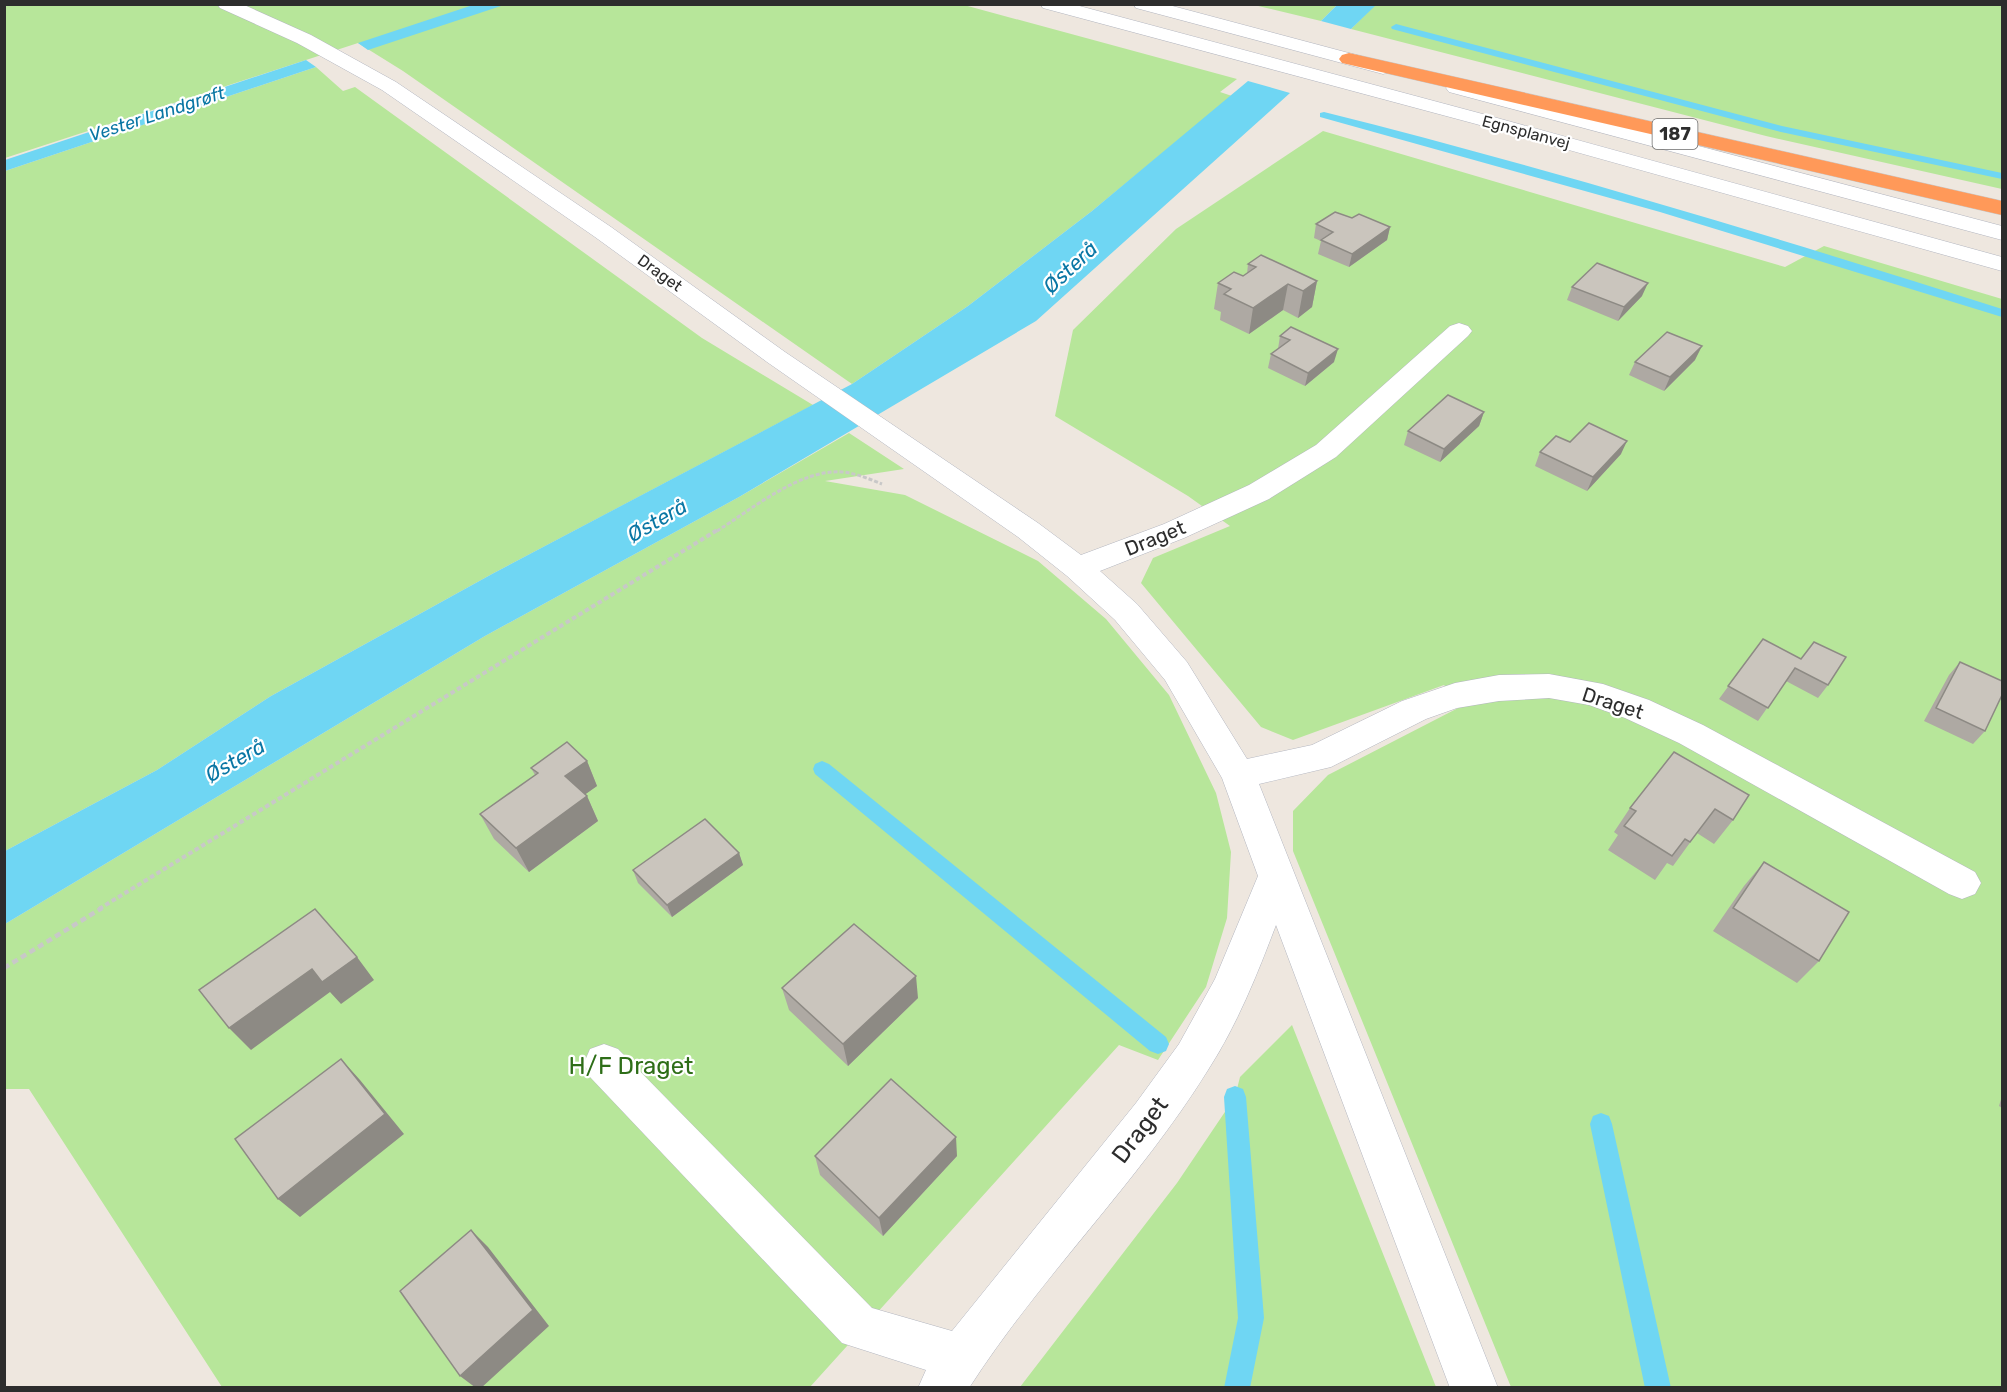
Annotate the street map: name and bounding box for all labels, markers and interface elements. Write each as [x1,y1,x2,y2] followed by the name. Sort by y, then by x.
[86,81,229,146] water label: Vester Landgrøft
[1480,111,1572,153] street label: Egnsplanvej
[1652,119,1698,149] road number: 187
[1038,236,1102,298] water label: Østerå
[634,250,686,296] street label: Draget
[623,493,691,547] water label: Østerå
[1121,515,1189,561] street label: Draget
[1579,682,1647,724] street label: Draget
[201,733,269,787] water label: Østerå
[569,1052,693,1080] park label: H/F Draget
[1106,1091,1174,1169] street label: Draget

